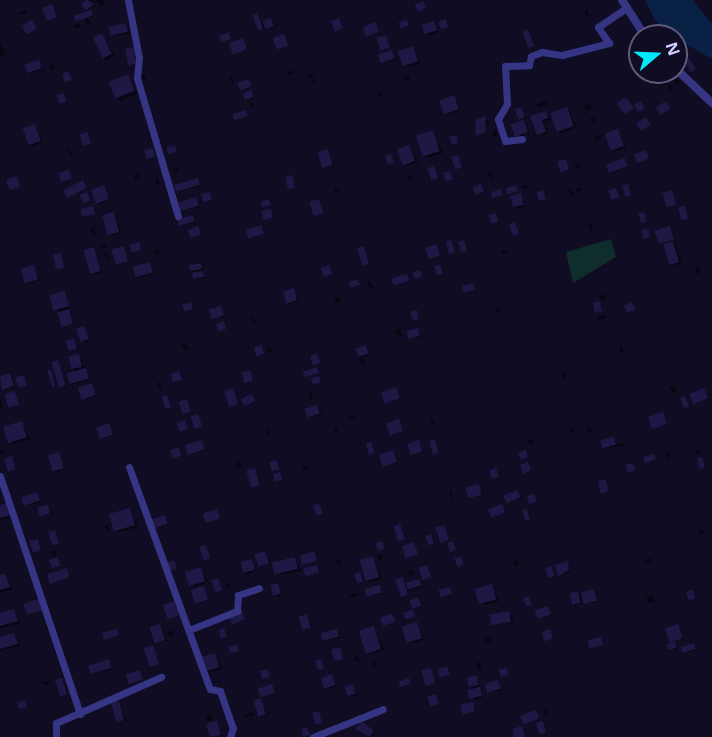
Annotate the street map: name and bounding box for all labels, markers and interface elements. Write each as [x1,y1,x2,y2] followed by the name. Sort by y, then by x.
[628,24,688,84] north arrow
[661,39,686,59] text: N

